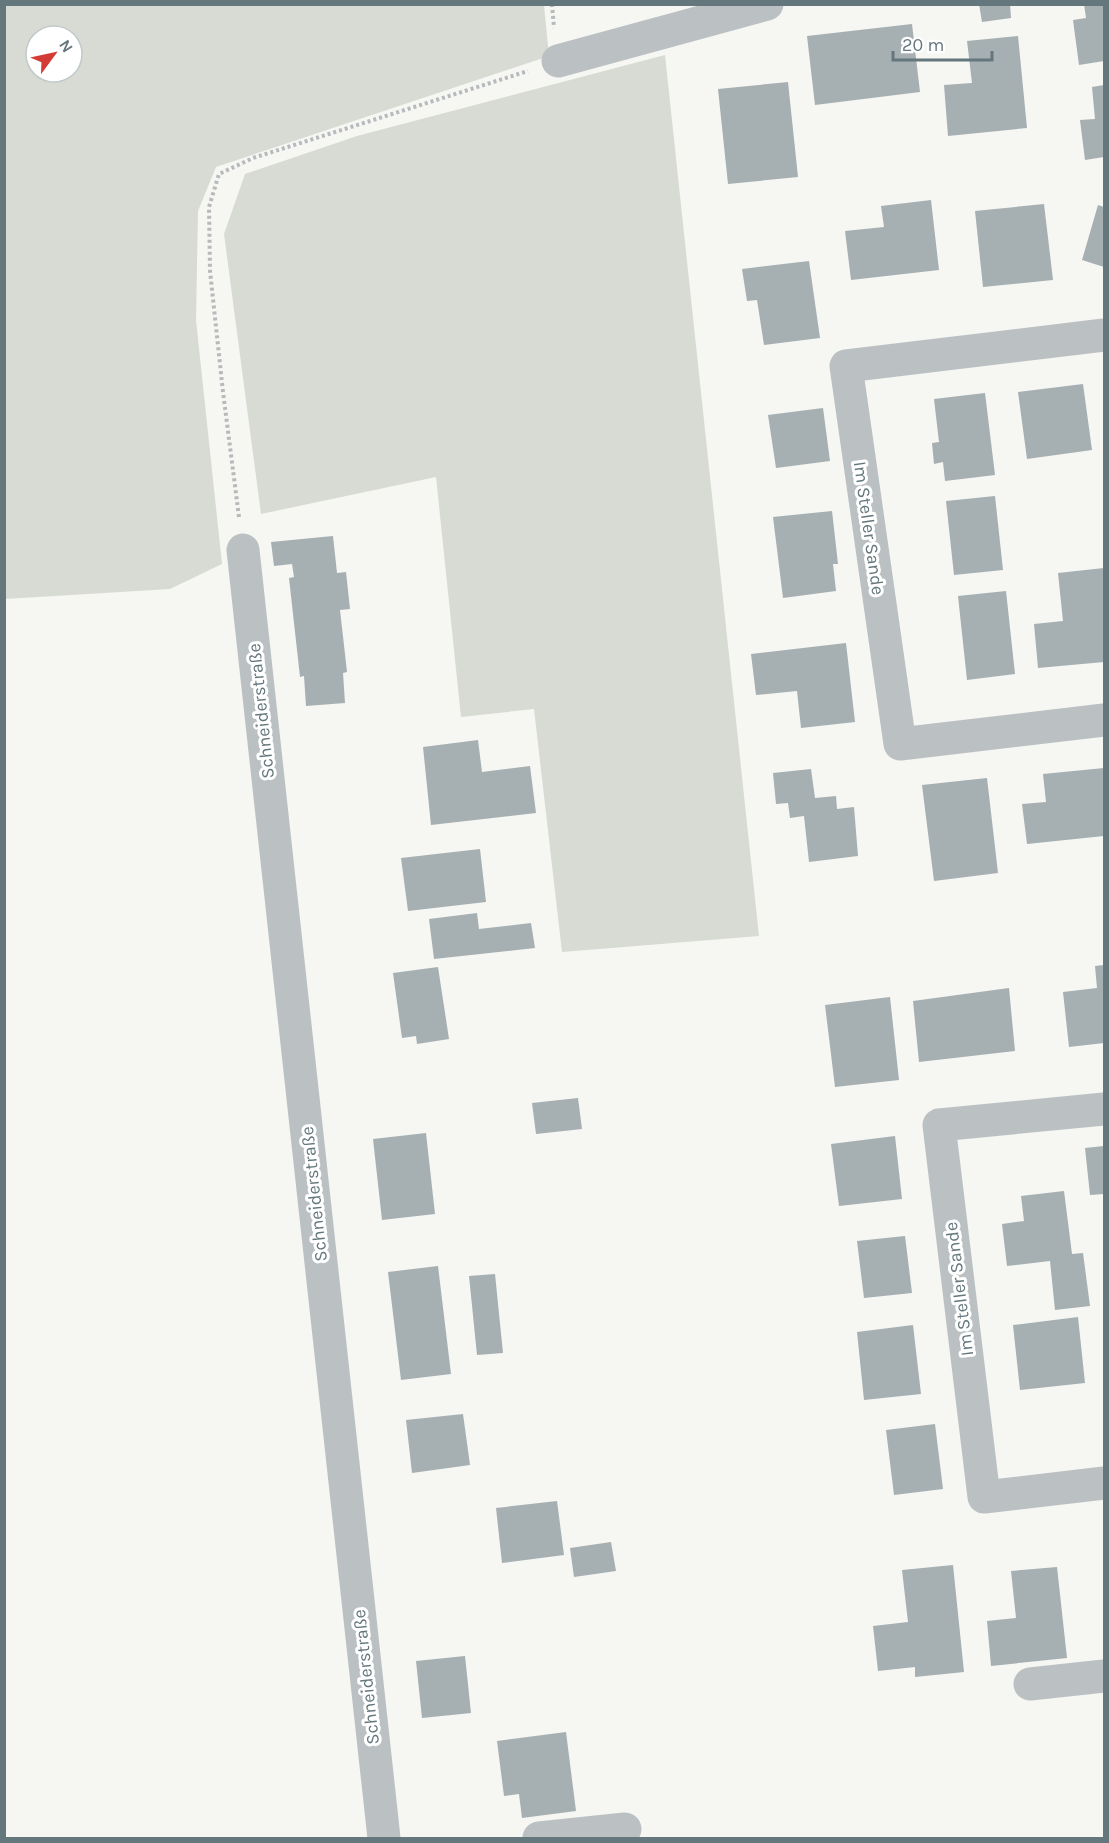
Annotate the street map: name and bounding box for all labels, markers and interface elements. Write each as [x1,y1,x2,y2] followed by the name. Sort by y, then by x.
[24,24,84,84] north arrow
[893,24,992,62] scale bar
[902,34,944,56] text: 20 m
[55,36,77,56] text: N
[849,460,889,596] street label: Im Steller Sande
[243,642,279,780] street label: Schneiderstraße
[296,1125,332,1263] street label: Schneiderstraße
[940,1221,978,1357] street label: Im Steller Sande
[348,1608,384,1746] street label: Schneiderstraße

